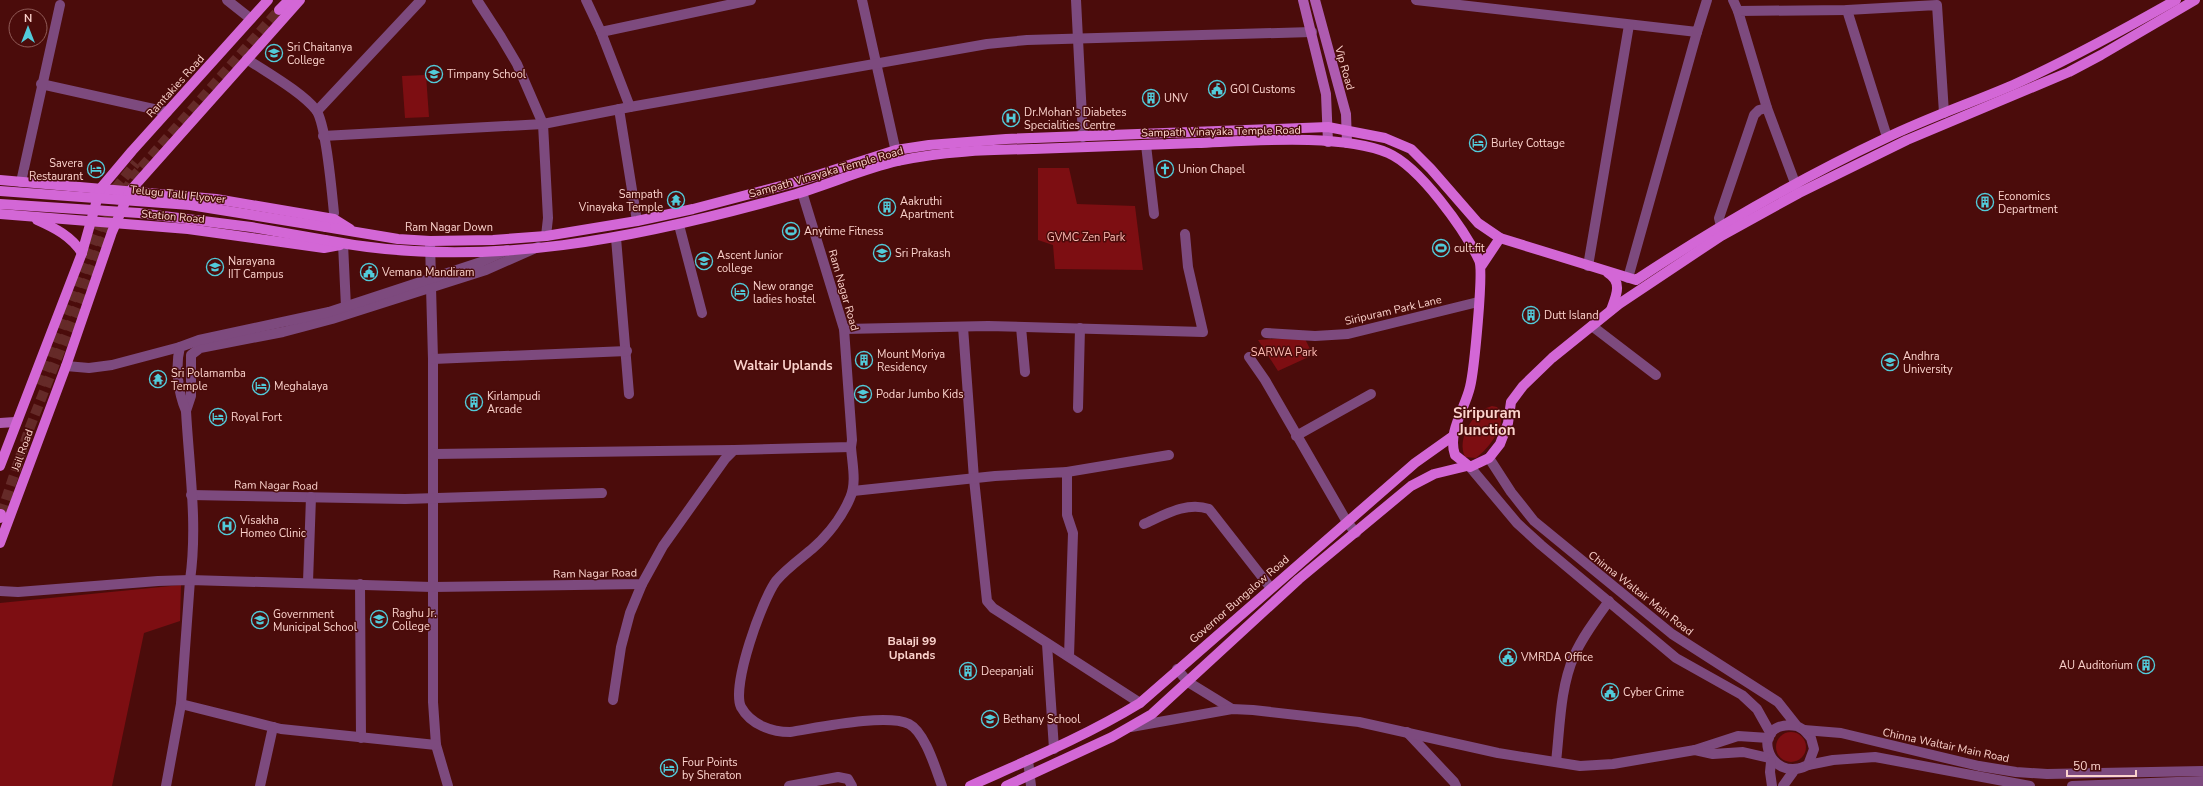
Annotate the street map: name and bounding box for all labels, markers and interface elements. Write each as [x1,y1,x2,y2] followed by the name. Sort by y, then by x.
[8,8,48,48] north arrow
[24,11,32,26] text: N
[287,40,353,68] place label: Sri Chaitanya College
[264,43,284,63] school or university icon: Sri Chaitanya College
[1331,43,1358,92] street label: Vip Road
[143,52,208,121] street label: Ramtakies Road
[424,64,444,84] school or university icon: Timpany School
[447,67,527,82] place label: Timpany School
[1207,79,1227,99] public building icon: GOI Customs
[1230,82,1295,97] place label: GOI Customs
[1141,88,1161,108] building icon: UNV
[1164,91,1188,106] place label: UNV
[1024,105,1127,133] place label: Dr.Mohan's Diabetes Specialities Centre
[1001,108,1021,128] hospital icon: Dr.Mohan's Diabetes Specialities Centre
[1141,123,1301,140] street label: Sampath Vinayaka Temple Road
[1468,133,1488,153] hotel icon: Burley Cottage
[1491,136,1565,151] place label: Burley Cottage
[747,143,905,202] street label: Sampath Vinayaka Temple Road
[29,156,83,184] place label: Savera Restaurant
[86,159,106,179] hotel icon: Savera Restaurant
[1155,159,1175,179] church icon: Union Chapel
[1178,162,1246,177] place label: Union Chapel
[129,182,227,207] street label: Telugu Talli Flyover
[578,187,663,215] place label: Sampath Vinayaka Temple
[1998,189,2058,217] place label: Economics Department
[666,190,686,210] temple icon: Sampath Vinayaka Temple
[1975,192,1995,212] building icon: Economics Department
[900,194,954,222] place label: Aakruthi Apartment
[877,197,897,217] building icon: Aakruthi Apartment
[141,206,205,227] street label: Station Road
[405,220,493,235] street label: Ram Nagar Down
[781,221,801,241] sports icon: Anytime Fitness
[804,224,884,239] place label: Anytime Fitness
[1047,230,1126,245] park label: GVMC Zen Park
[1431,238,1451,258] sports icon: cult.fit
[1454,241,1485,256] place label: cult.fit
[872,243,892,263] school or university icon: Sri Prakash
[895,246,950,261] place label: Sri Prakash
[717,248,783,276] place label: Ascent Junior college
[825,248,862,333] street label: Ram Nagar Road
[694,251,714,271] school or university icon: Ascent Junior college
[228,254,283,282] place label: Narayana IIT Campus
[205,257,225,277] school or university icon: Narayana IIT Campus
[359,262,379,282] public building icon: Vemana Mandiram
[381,265,475,280] place label: Vemana Mandiram
[753,279,816,307] place label: New orange ladies hostel
[730,282,750,302] hotel icon: New orange ladies hostel
[1343,292,1443,329] street label: Siripuram Park Lane
[1521,305,1541,325] building icon: Dutt Island
[1544,308,1599,323] place label: Dutt Island
[1251,345,1318,360] park label: SARWA Park
[877,347,945,375] place label: Mount Moriya Residency
[1903,349,1953,377] place label: Andhra University
[854,350,874,370] building icon: Mount Moriya Residency
[1880,352,1900,372] school or university icon: Andhra University
[733,357,833,375] district label: Waltair Uplands
[171,366,246,394] place label: Sri Polamamba Temple
[148,369,168,389] temple icon: Sri Polamamba Temple
[251,376,271,396] hotel icon: Meghalaya
[274,379,328,394] place label: Meghalaya
[853,384,873,404] school or university icon: Podar Jumbo Kids
[876,387,963,402] place label: Podar Jumbo Kids
[487,389,540,417] place label: Kirlampudi Arcade
[464,392,484,412] building icon: Kirlampudi Arcade
[1453,403,1521,440] district label: Siripuram Junction
[208,407,228,427] hotel icon: Royal Fort
[231,410,282,425] place label: Royal Fort
[8,427,37,474] street label: Jail Road
[234,477,318,494] street label: Ram Nagar Road
[239,513,306,541] place label: Visakha Homeo Clinic
[217,516,237,536] hospital icon: Visakha Homeo Clinic
[1585,548,1696,639] street label: Chinna Waltair Main Road
[1186,552,1292,647] street label: Governor Bungalow Road
[553,565,637,582] street label: Ram Nagar Road
[392,606,437,634] place label: Raghu Jr. College
[273,607,358,635] place label: Government Municipal School
[369,609,389,629] school or university icon: Raghu Jr. College
[250,610,270,630] school or university icon: Government Municipal School
[887,633,937,663] district label: Balaji 99 Uplands
[1498,647,1518,667] public building icon: VMRDA Office
[1520,650,1593,665] place label: VMRDA Office
[2136,655,2156,675] building icon: AU Auditorium
[2059,658,2133,673] place label: AU Auditorium
[958,661,978,681] building icon: Deepanjali
[981,664,1034,679] place label: Deepanjali
[1600,682,1620,702] public building icon: Cyber Crime
[1623,685,1684,700] place label: Cyber Crime
[980,709,1000,729] school or university icon: Bethany School
[1003,712,1081,727] place label: Bethany School
[1881,725,2011,766] street label: Chinna Waltair Main Road
[2067,752,2136,778] scale bar
[682,755,742,783] place label: Four Points by Sheraton
[659,758,679,778] hotel icon: Four Points by Sheraton
[2073,758,2101,774] text: 50 m

